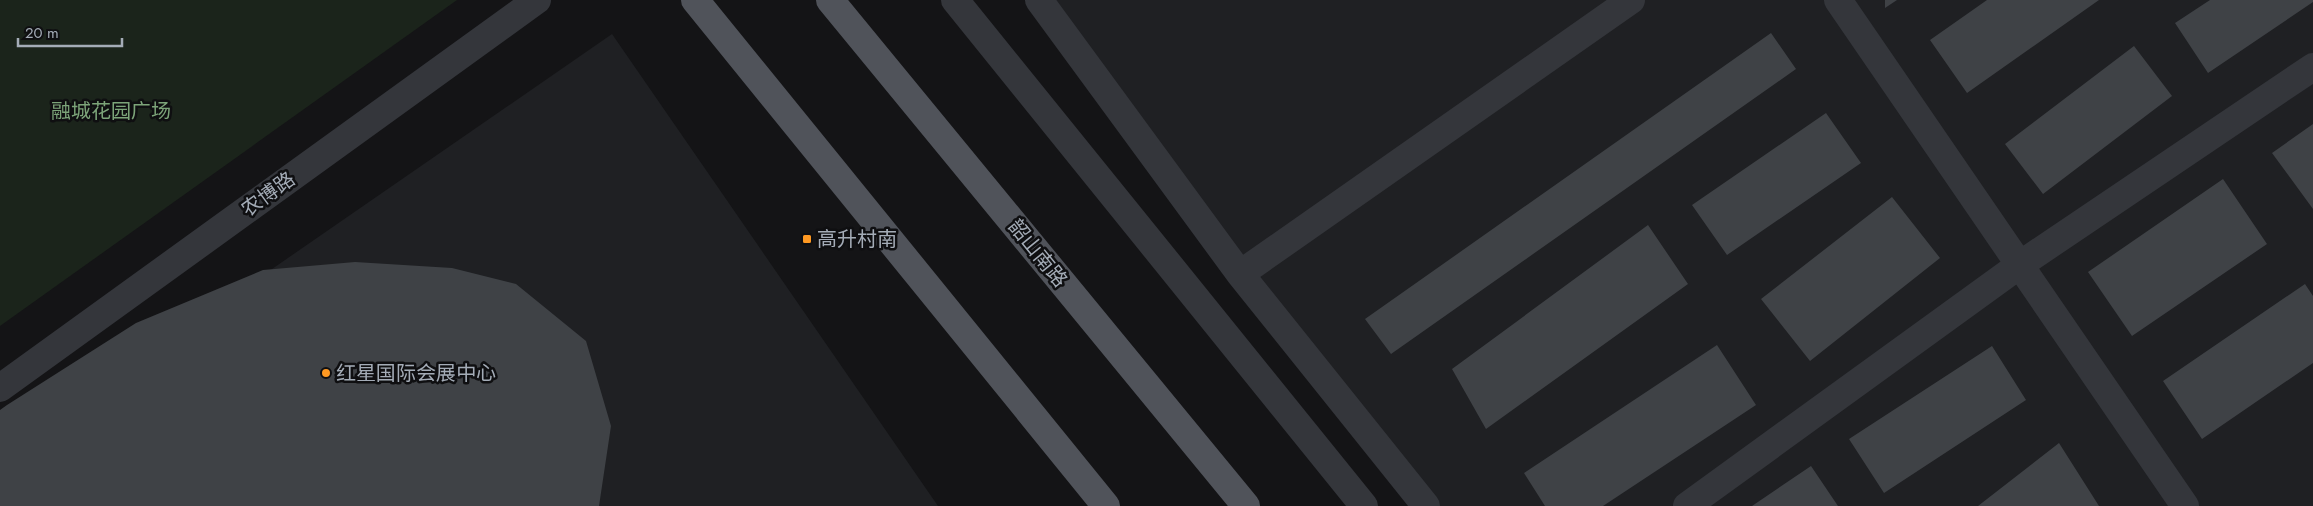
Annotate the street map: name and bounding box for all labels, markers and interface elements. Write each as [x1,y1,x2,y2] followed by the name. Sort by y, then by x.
[18,15,121,47] scale bar
[25,22,59,44] text: 20 m
[51,97,171,126] park label: 融城花园广场
[236,165,301,224] street label: 农博路
[1001,213,1074,294] street label: 韶山南路
[817,225,897,254] place label: 高升村南
[801,233,813,245] marker: 高升村南
[336,359,496,388] place label: 红星国际会展中心
[320,367,332,379] marker: 红星国际会展中心

